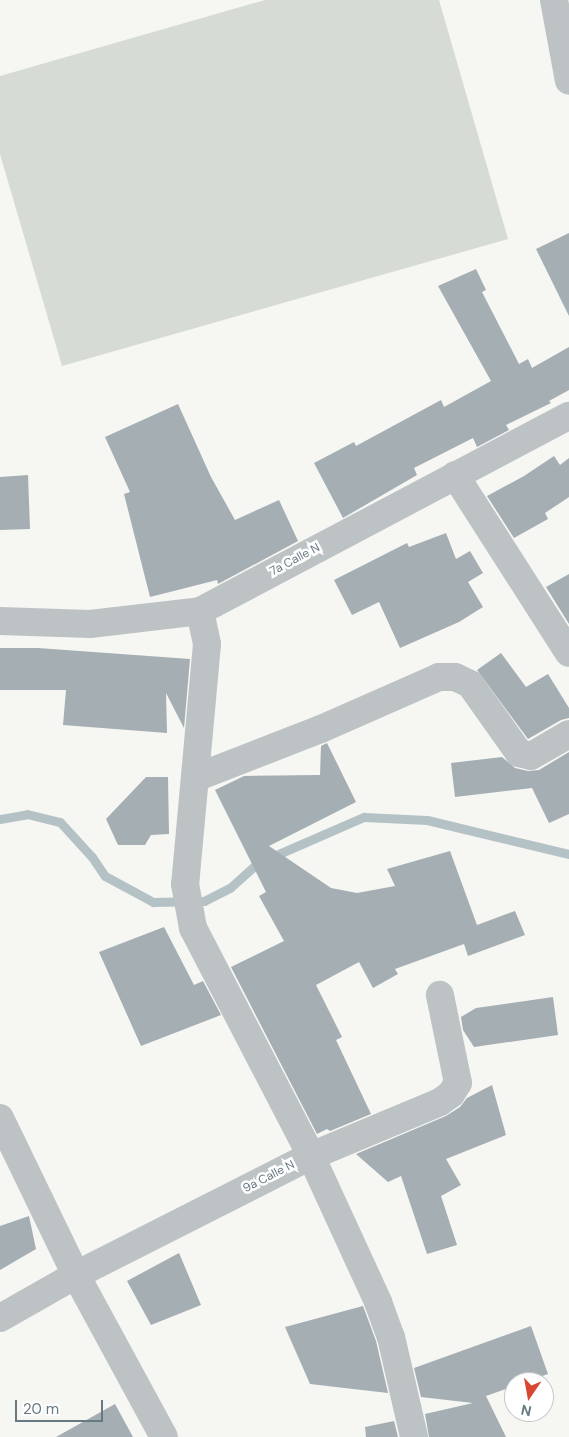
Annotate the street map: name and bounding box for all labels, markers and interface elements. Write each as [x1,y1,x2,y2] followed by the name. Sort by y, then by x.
[268,541,322,579] street label: 7a Calle N
[241,1158,297,1196] street label: 9a Calle N
[504,1372,554,1422] north arrow
[18,1390,105,1422] scale bar
[23,1399,59,1419] text: 20 m
[519,1401,533,1421] text: N

